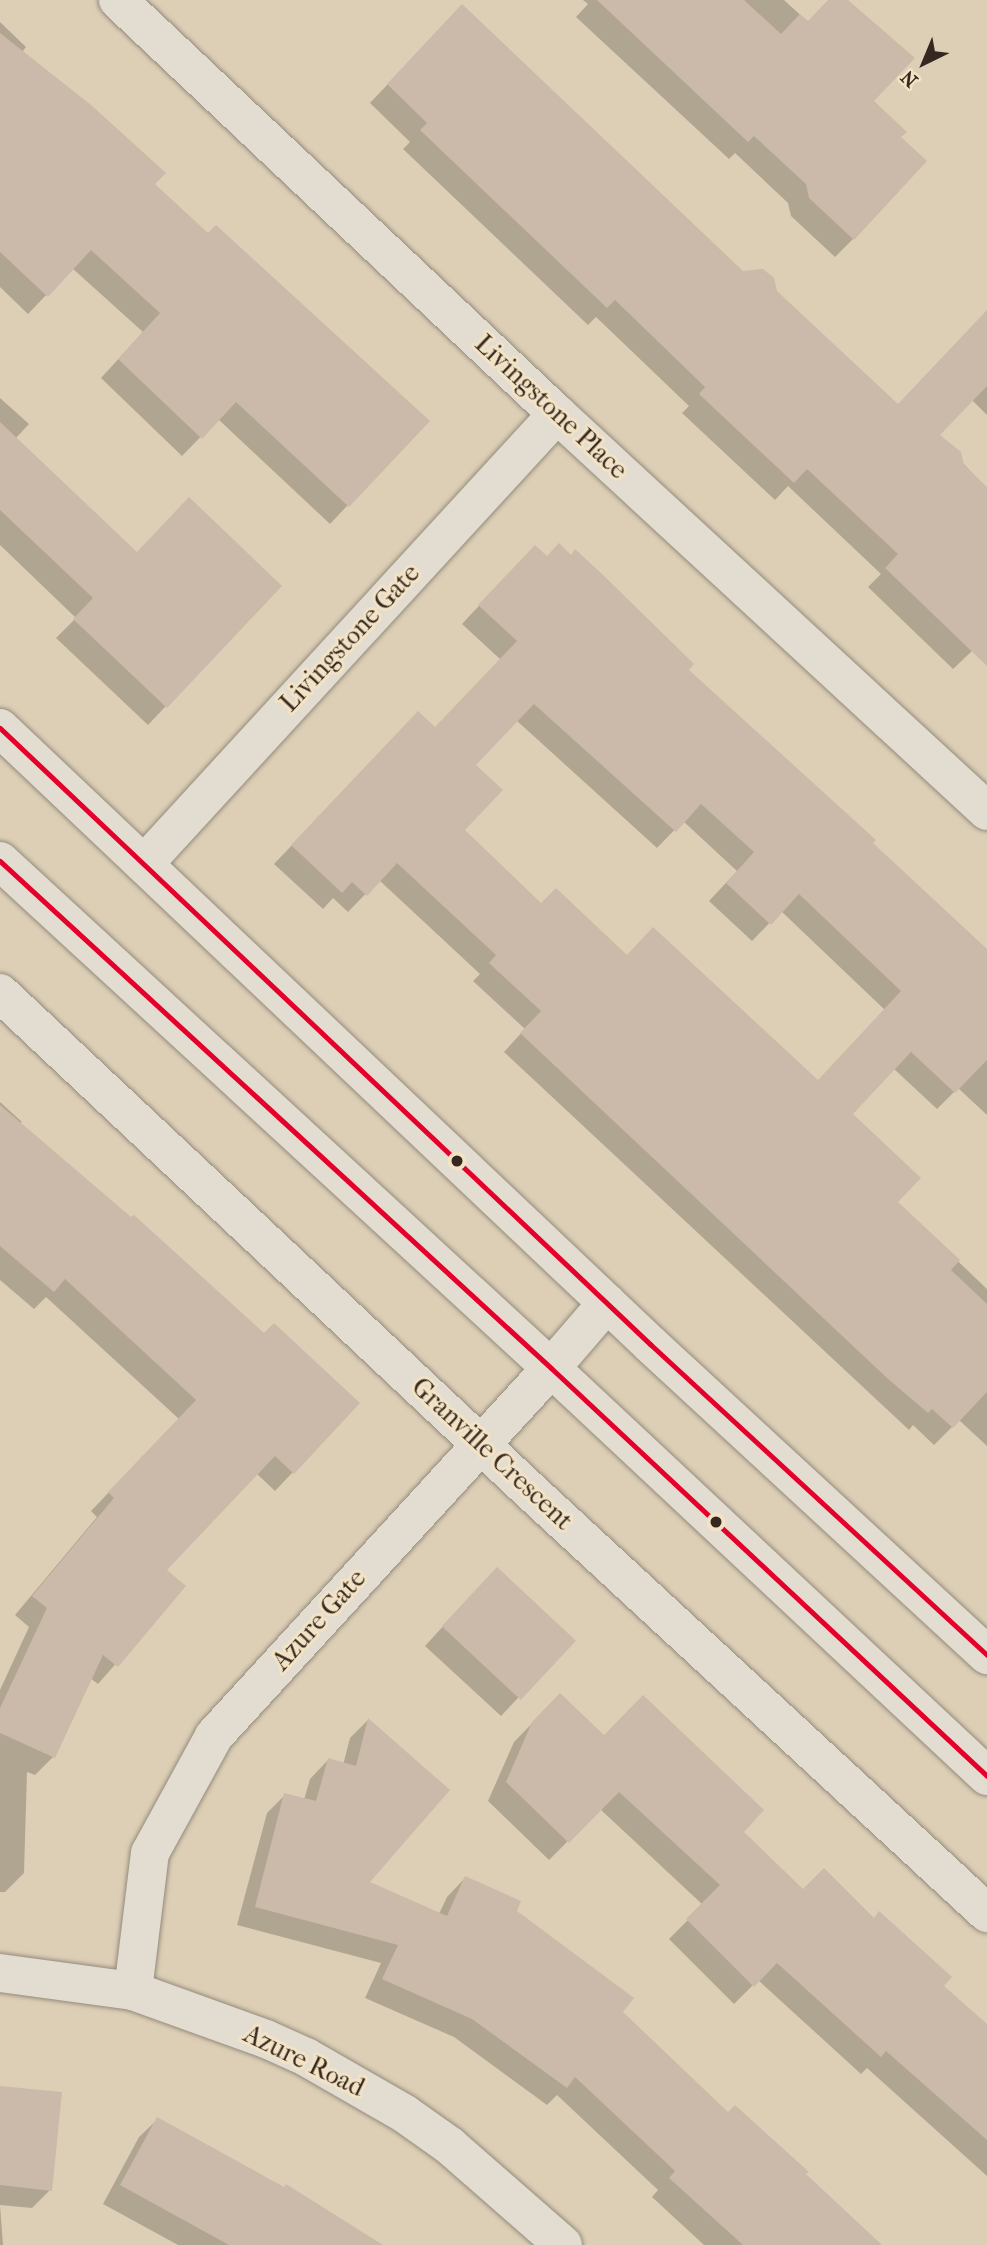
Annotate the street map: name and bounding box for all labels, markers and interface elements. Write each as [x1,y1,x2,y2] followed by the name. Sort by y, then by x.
[889,28,959,98] north arrow
[897,65,922,91] text: N
[468,328,634,486] street label: Livingstone Place
[274,558,426,718] street label: Livingstone Gate
[450,1154,464,1168] unlabelled marker
[405,1371,579,1537] street label: Granville Crescent
[709,1515,723,1529] unlabelled marker
[266,1563,372,1677] street label: Azure Gate
[239,2018,369,2104] street label: Azure Road

